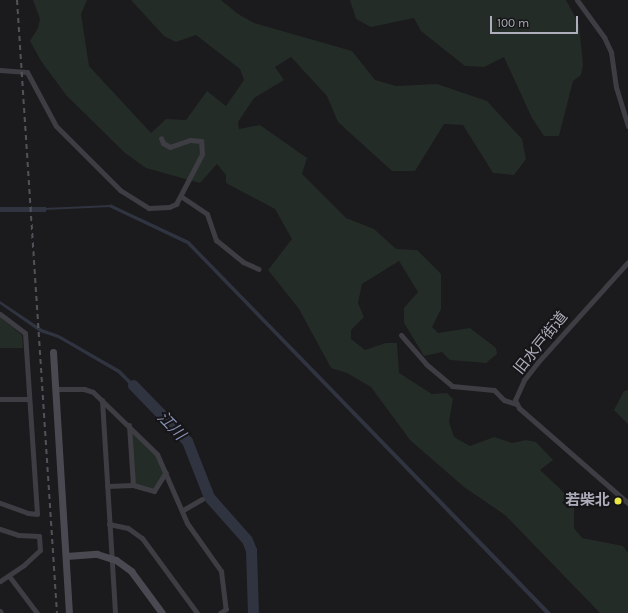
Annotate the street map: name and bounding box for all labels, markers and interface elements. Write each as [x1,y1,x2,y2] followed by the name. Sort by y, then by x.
[492,8,580,34] scale bar
[497,16,529,30] text: 100 m
[510,308,572,378] street label: 旧水戸街道
[153,408,189,444] water label: 江川
[565,492,610,510] place label: 若柴北
[613,496,623,506] marker: 若柴北

